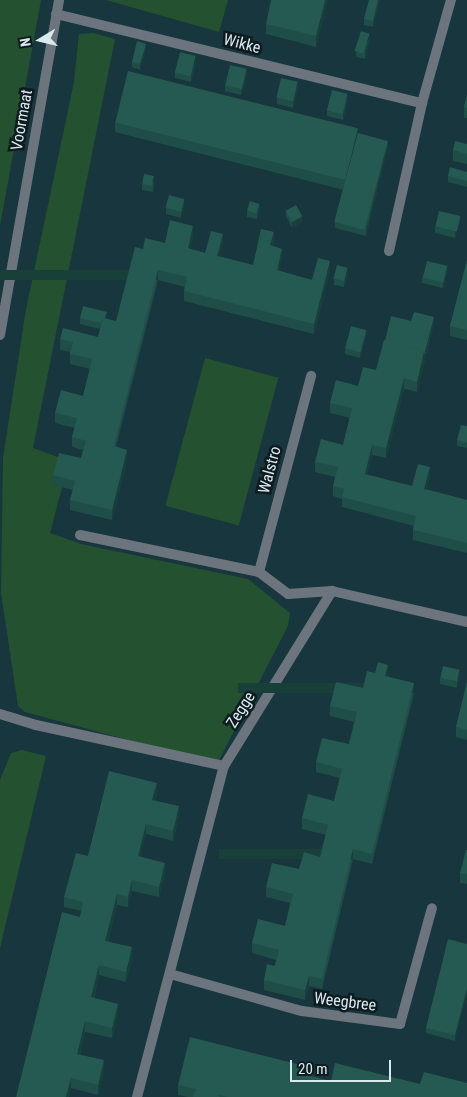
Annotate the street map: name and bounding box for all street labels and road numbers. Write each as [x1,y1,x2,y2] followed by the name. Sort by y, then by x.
[221,30,263,58] street label: Wikke
[7,88,37,152] street label: Voormaat
[255,444,285,496] street label: Walstro
[223,688,259,732] street label: Zegge
[313,989,377,1015] street label: Weegbree

